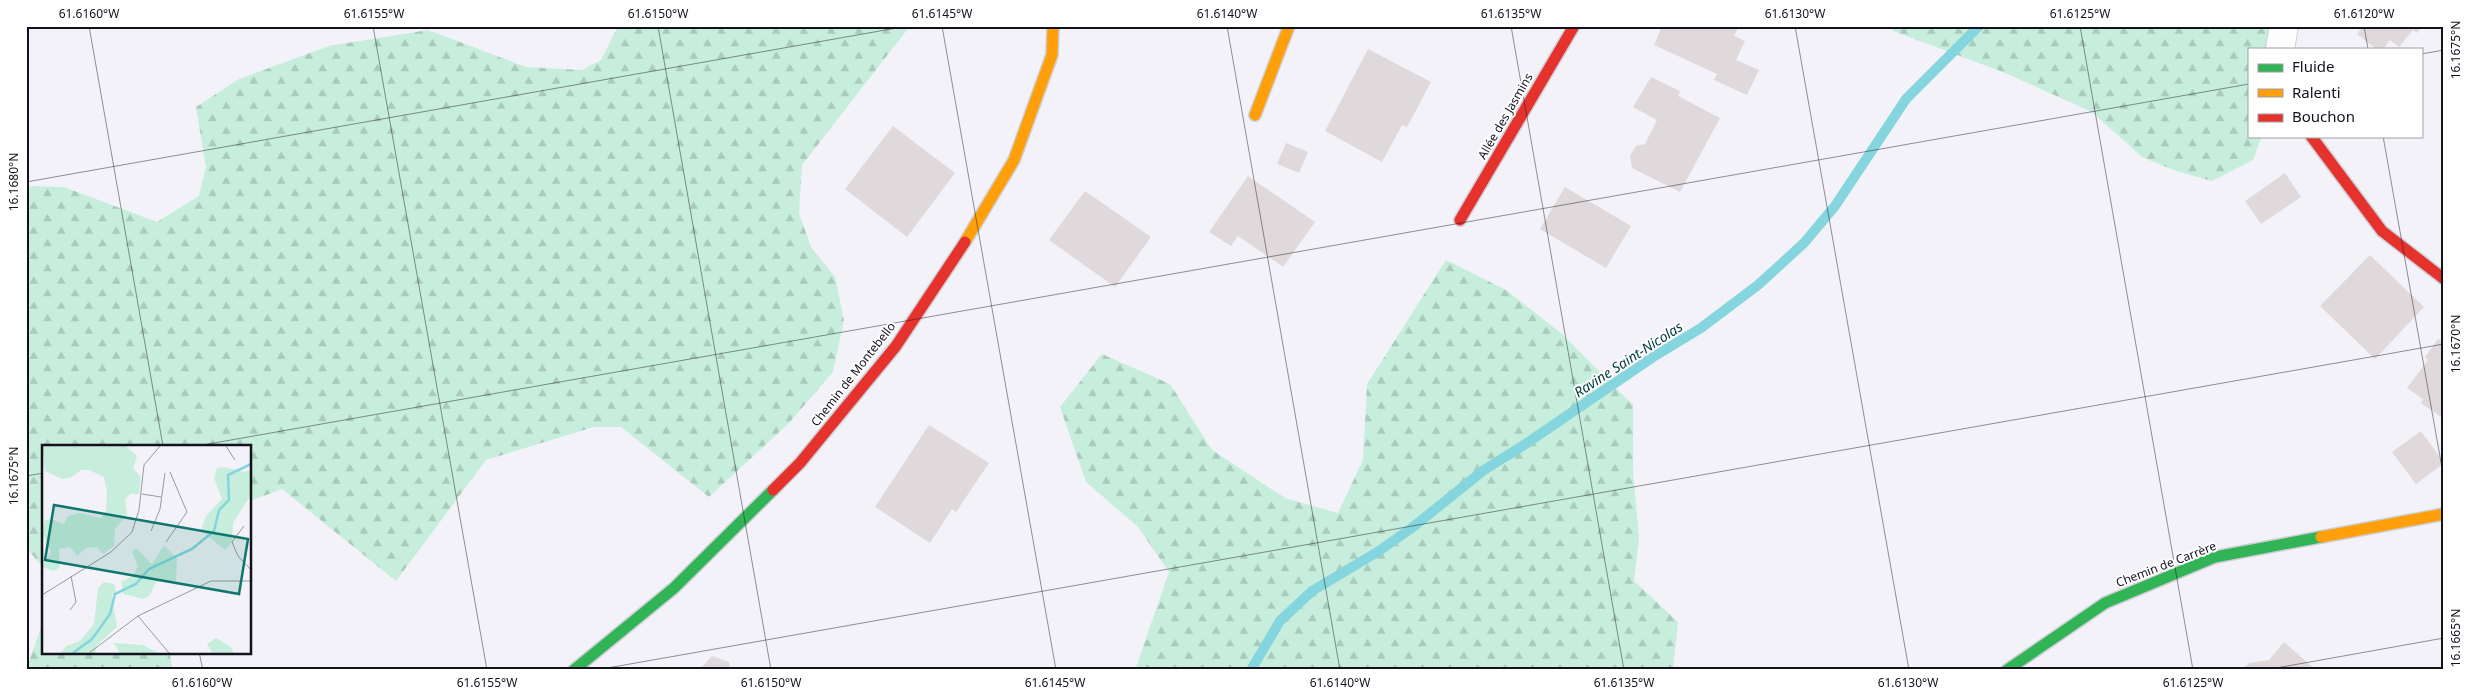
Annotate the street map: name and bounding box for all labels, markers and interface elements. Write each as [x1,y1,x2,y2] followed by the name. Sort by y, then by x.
[59,5,119,22] text: 61.6160°W
[344,5,404,22] text: 61.6155°W
[628,5,688,22] text: 61.6150°W
[912,5,972,22] text: 61.6145°W
[1197,5,1257,22] text: 61.6140°W
[1481,5,1541,22] text: 61.6135°W
[1765,5,1825,22] text: 61.6130°W
[2050,5,2110,22] text: 61.6125°W
[2334,5,2394,22] text: 61.6120°W
[2447,21,2464,79] text: 16.1675°N
[2248,48,2422,138] legend
[2292,56,2334,76] text: Fluide
[1473,70,1537,162] street label: Allée des Jasmins
[2292,82,2341,102] text: Ralenti
[2292,106,2355,126] text: Bouchon
[5,153,22,211] text: 16.1680°N
[2447,315,2464,373] text: 16.1670°N
[1570,317,1686,401] water label: Ravine Saint-Nicolas
[807,318,899,430] street label: Chemin de Montebello
[42,445,251,654] inset map
[5,447,22,505] text: 16.1675°N
[2113,537,2219,591] street label: Chemin de Carrère
[2447,609,2464,667] text: 16.1665°N
[172,674,232,691] text: 61.6160°W
[457,674,517,691] text: 61.6155°W
[741,674,801,691] text: 61.6150°W
[1025,674,1085,691] text: 61.6145°W
[1310,674,1370,691] text: 61.6140°W
[1594,674,1654,691] text: 61.6135°W
[1878,674,1938,691] text: 61.6130°W
[2163,674,2223,691] text: 61.6125°W

